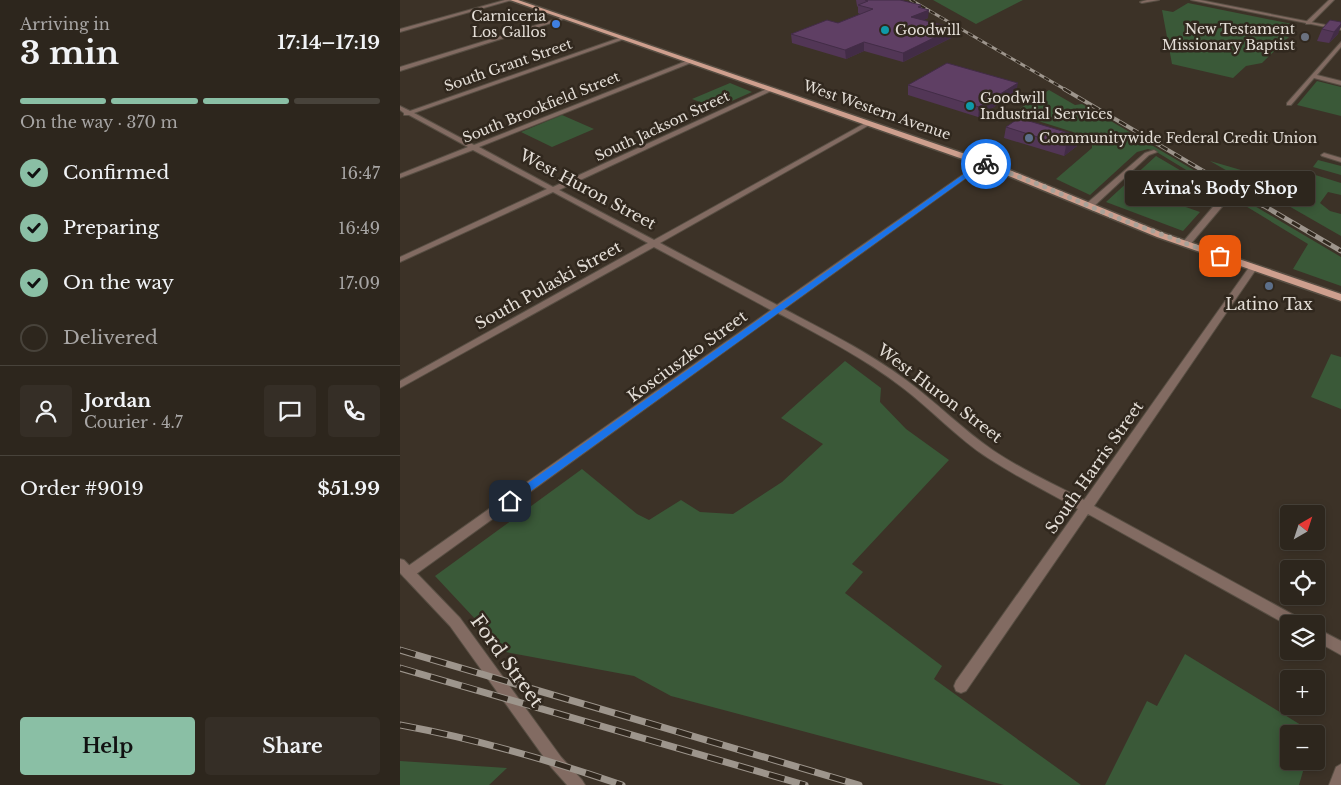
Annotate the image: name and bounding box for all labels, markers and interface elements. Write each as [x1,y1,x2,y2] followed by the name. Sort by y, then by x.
[471,7,546,41] place label: Carniceria Los Gallos
[20,14,110,34] text: Arriving in
[550,18,562,30] marker: Carniceria Los Gallos
[1162,20,1296,54] place label: New Testament Missionary Baptist
[895,21,961,39] place label: Goodwill
[879,24,891,36] marker: Goodwill
[277,31,380,54] text: 17:14–17:19
[1299,31,1311,43] marker: New Testament Missionary Baptist
[20,33,119,73] text: 3 min
[442,34,575,95] street label: South Grant Street
[460,67,623,147] street label: South Brookfield Street
[800,76,953,144] street label: West Western Avenue
[592,87,733,165] street label: South Jackson Street
[980,89,1113,123] place label: Goodwill Industrial Services
[964,100,976,112] marker: Goodwill Industrial Services
[20,112,178,132] text: On the way · 370 m
[1039,129,1317,147] place label: Communitywide Federal Credit Union
[1023,132,1035,144] marker: Communitywide Federal Credit Union
[961,139,1011,189] courier
[516,144,660,233] street label: West Huron Street
[972,150,1000,178] icon: bike
[20,159,48,187] icon: check
[63,161,169,184] text: Confirmed
[341,163,380,183] text: 16:47
[1125,171,1315,206] callout: Avina's Body Shop
[1142,178,1298,198] text: Avina's Body Shop
[20,214,48,242] icon: check
[63,216,159,239] text: Preparing
[338,218,380,238] text: 16:49
[1199,235,1241,277] pin
[471,236,625,334] street label: South Pulaski Street
[1206,242,1234,270] icon: bag
[20,269,48,297] icon: check
[63,271,174,294] text: On the way
[339,273,380,293] text: 17:09
[1263,280,1275,292] marker: Latino Tax
[1225,294,1313,314] place label: Latino Tax
[623,306,751,406] street label: Kosciuszko Street
[63,326,158,349] text: Delivered
[873,339,1007,447] street label: West Huron Street
[20,385,72,437] button: person
[264,385,316,437] button: chat
[328,385,380,437] button: phone
[84,389,151,412] text: Jordan
[1041,397,1147,537] street label: South Harris Street
[84,412,183,432] text: Courier · 4.7
[20,477,144,500] text: Order #9019
[318,477,380,500] text: $51.99
[489,480,531,522] pin
[496,487,524,515] icon: home
[1280,505,1325,550] north arrow
[1280,505,1325,770] map controls
[1280,560,1325,605] button: locate
[466,610,549,712] street label: Ford Street
[1280,615,1325,660] button: layers
[1280,670,1325,715] button: +
[20,717,195,775] button: Help
[205,717,380,775] button: Share
[1280,725,1325,770] button: −

